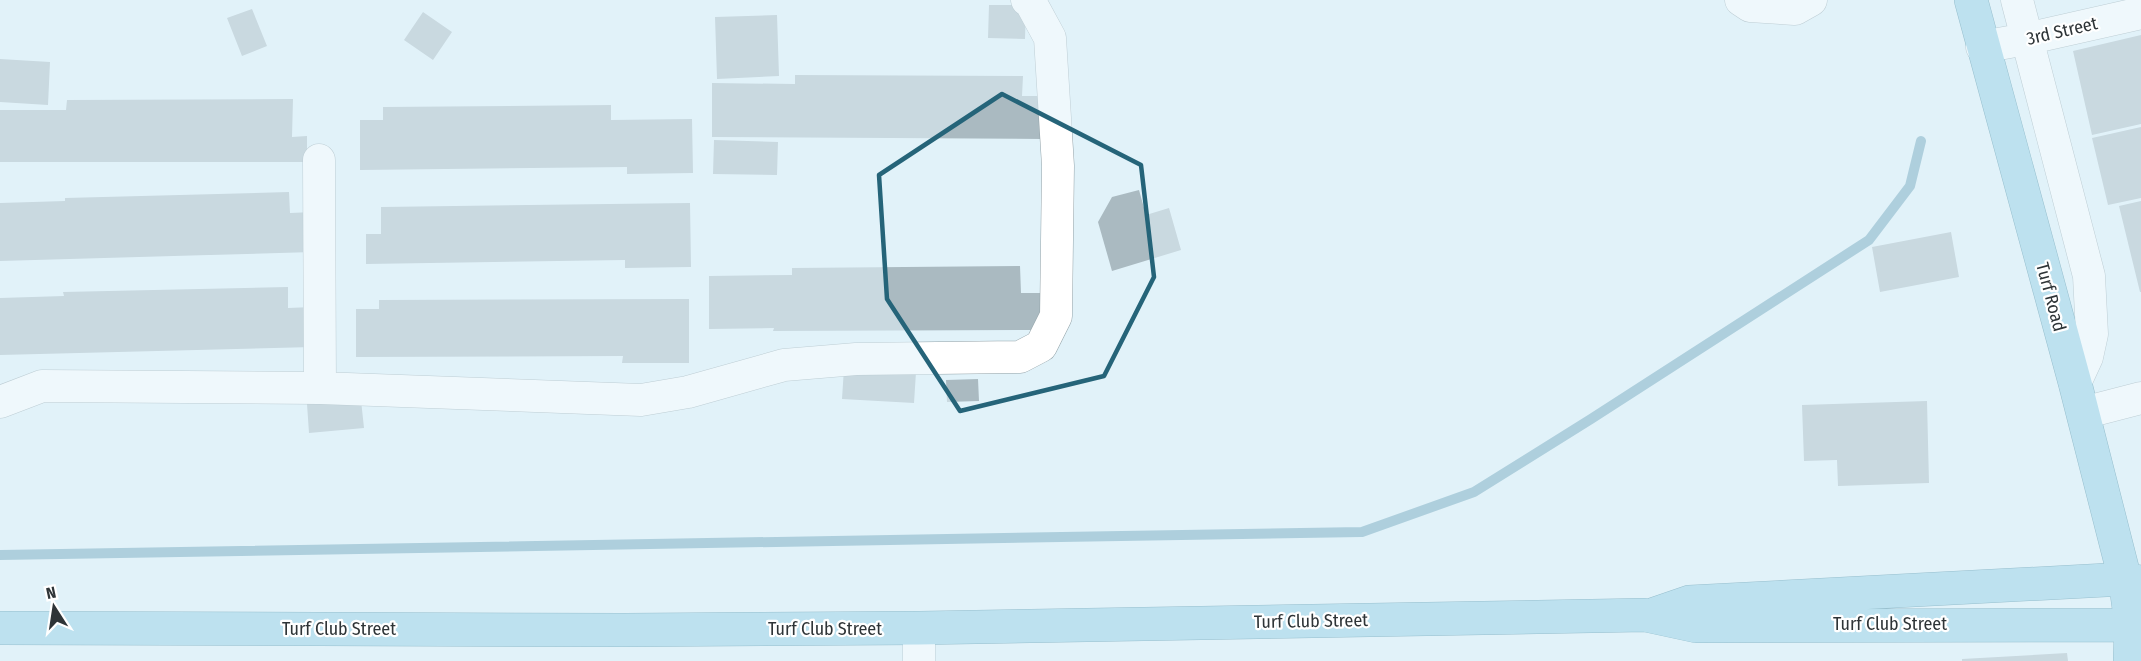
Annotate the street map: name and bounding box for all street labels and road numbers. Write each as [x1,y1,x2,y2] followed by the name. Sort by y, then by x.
[2024,12,2100,50] street label: 3rd Street
[2031,260,2071,334] street label: Turf Road
[1254,609,1368,633] street label: Turf Club Street
[1833,613,1947,635] street label: Turf Club Street
[282,618,396,640] street label: Turf Club Street
[768,618,882,640] street label: Turf Club Street

